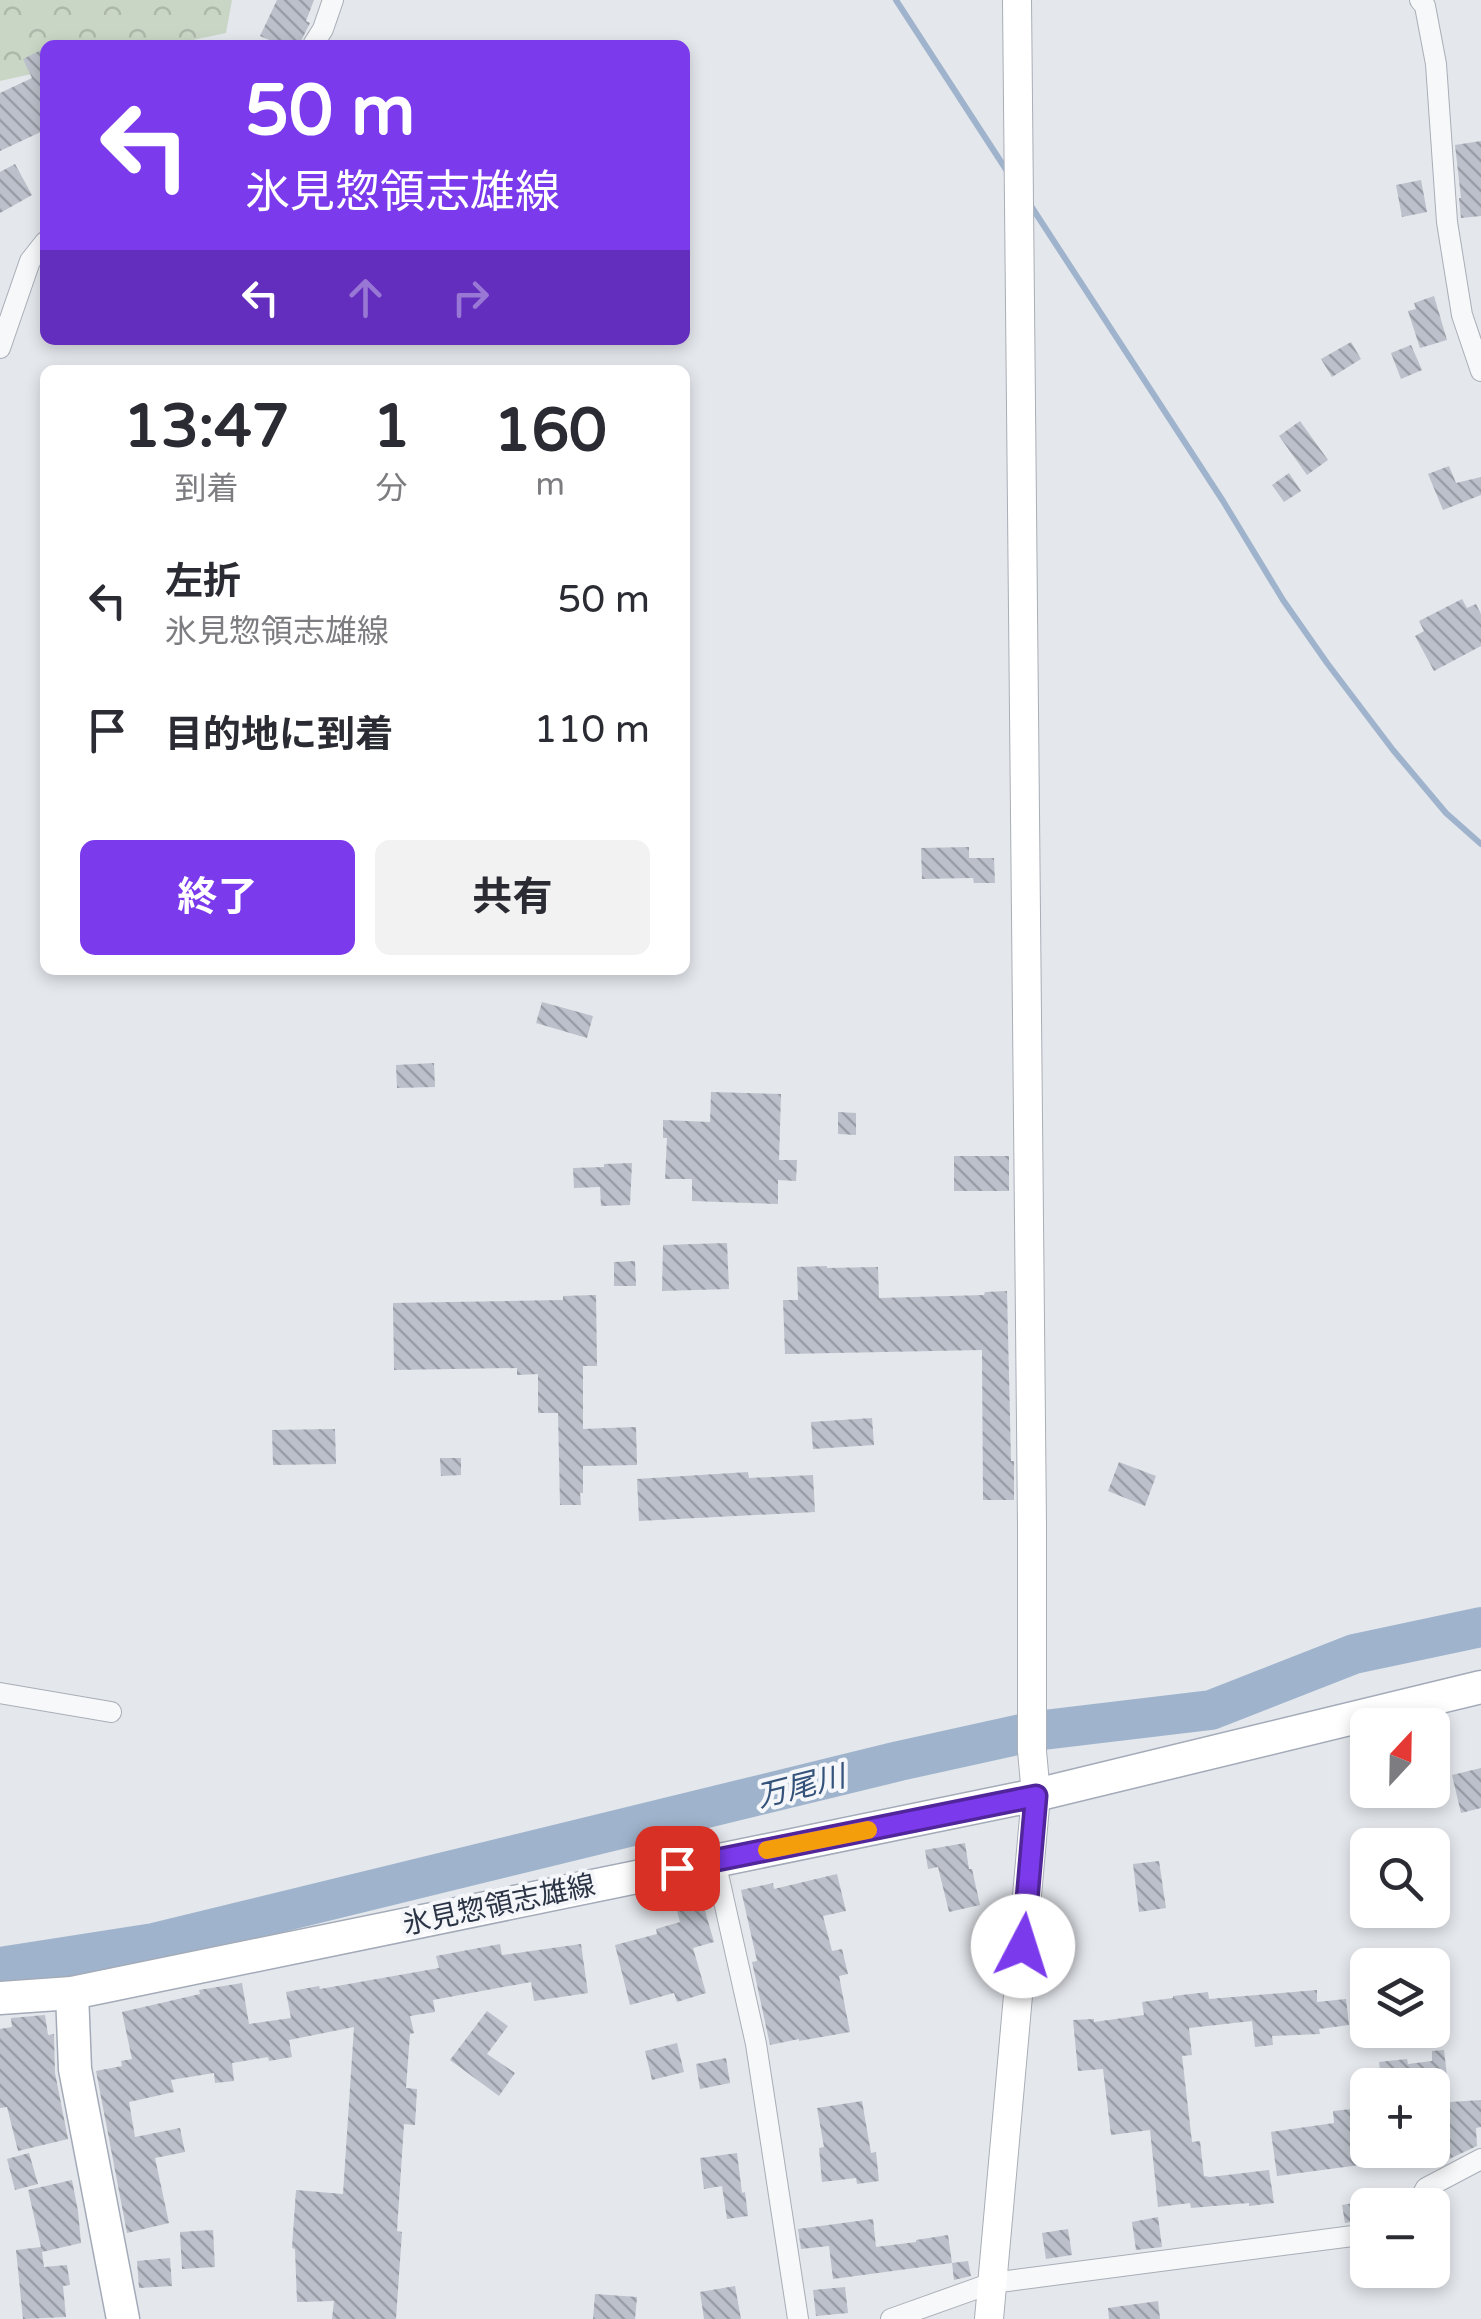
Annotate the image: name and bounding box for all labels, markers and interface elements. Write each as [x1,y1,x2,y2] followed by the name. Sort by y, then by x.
[245,70,415,154] text: 50 m
[80,80,210,210] icon: left
[245,166,560,220] text: 氷見惣領志雄線
[233,270,288,325] icon: left
[338,270,393,325] icon: ahead
[443,270,498,325] icon: right
[123,391,290,463] text: 13:47
[373,391,410,463] text: 1
[494,395,607,467] text: 160
[536,466,565,504] text: m
[174,470,238,508] text: 到着
[376,470,408,508] text: 分
[165,559,241,605] text: 左折
[80,573,135,628] icon: left
[558,577,650,623] text: 50 m
[165,613,389,651] text: 氷見惣領志雄線
[80,703,135,758] icon: arrive
[534,707,650,753] text: 110 m
[165,712,393,758] text: 目的地に到着
[80,840,355,955] button: 終了
[375,840,650,955] button: 共有
[1350,1708,1450,1808] north arrow
[1350,1708,1450,2288] map controls
[753,1757,852,1816] water label: 万尾川
[635,1826,720,1911] pin
[1350,1828,1450,1928] button: search
[650,1841,705,1896] icon: arrive
[400,1868,598,1942] street label: 氷見惣領志雄線
[971,1894,1075,1998] position arrow
[1350,1948,1450,2048] button: layers
[1350,2068,1450,2168] button: +
[1350,2188,1450,2288] button: −

